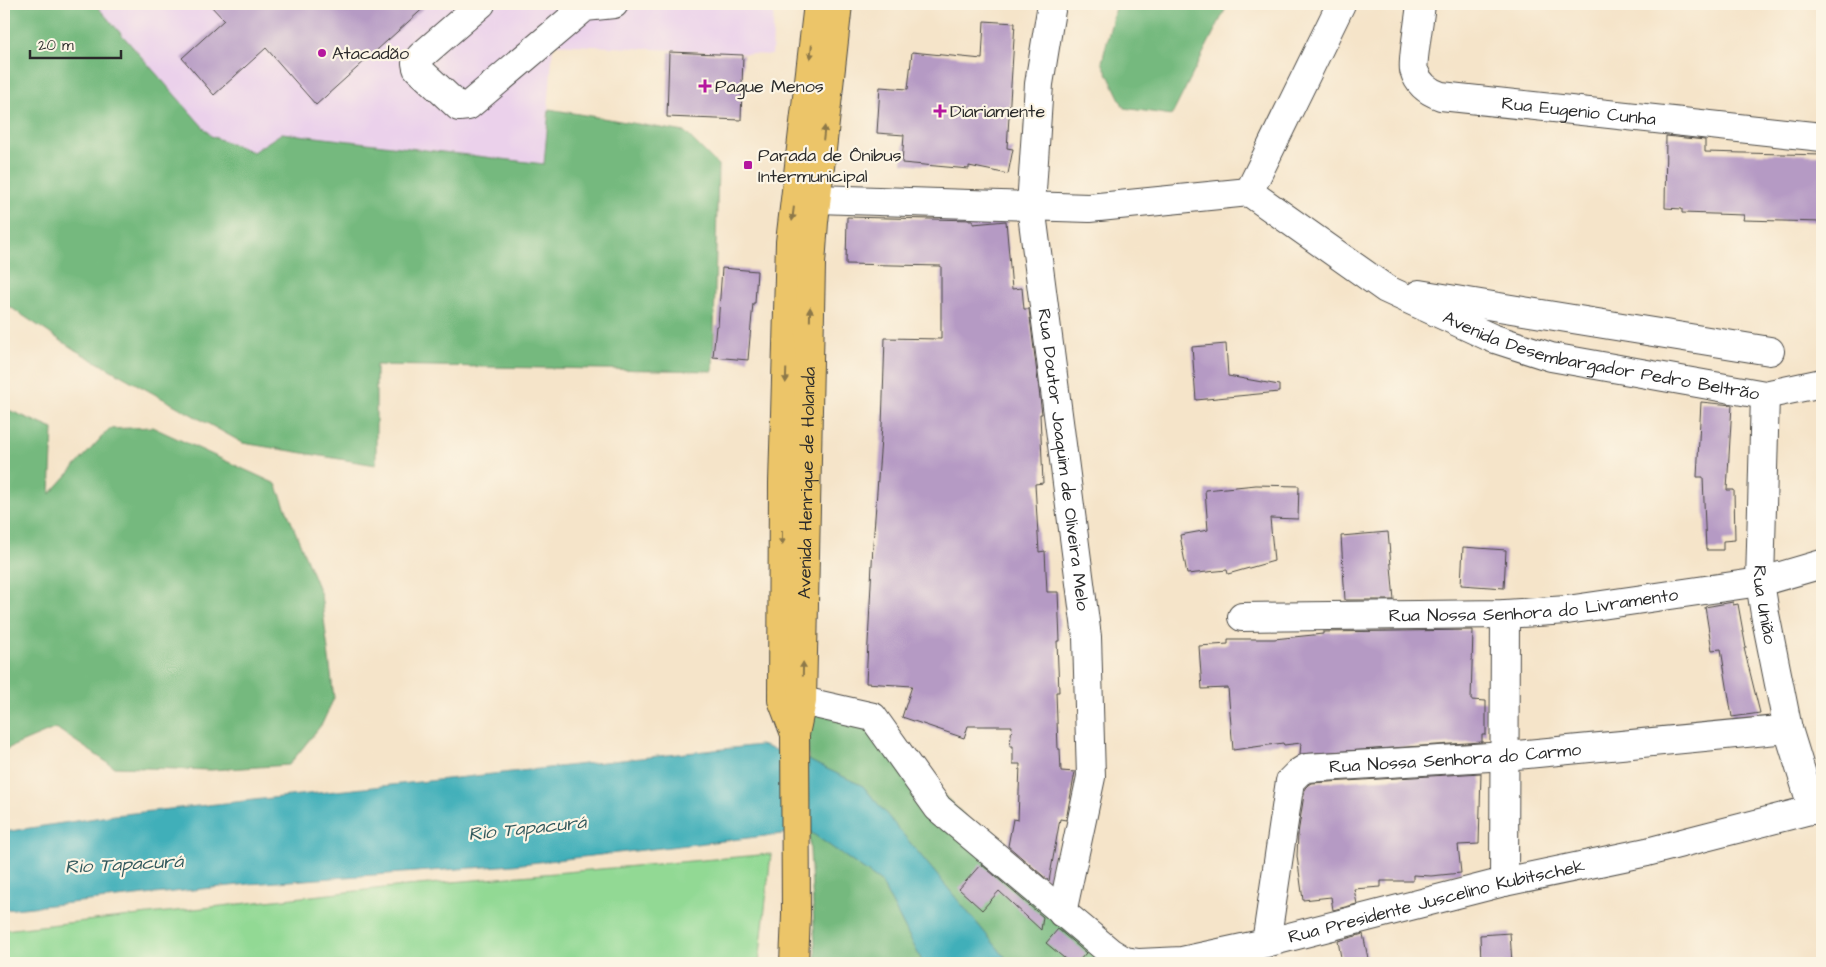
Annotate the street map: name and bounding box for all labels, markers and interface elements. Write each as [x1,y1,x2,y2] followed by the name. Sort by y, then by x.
[30,28,121,60] scale bar
[38,35,74,56] text: 20 m
[332,41,409,66] place label: Atacadão
[807,44,815,60] one-way arrow
[316,47,328,59] marker: Atacadão
[715,74,824,100] place label: Pague Menos
[699,80,711,92] marker: Pague Menos
[1500,91,1657,132] street label: Rua Eugenio Cunha
[950,99,1045,124] place label: Diariamente
[934,105,946,117] marker: Diariamente
[820,125,828,141] one-way arrow
[758,143,902,189] place label: Parada de Ônibus Intermunicipal
[742,159,754,171] marker: Parada de Ônibus Intermunicipal
[789,206,797,222] one-way arrow
[806,305,814,321] one-way arrow
[1439,305,1761,407] street label: Avenida Desembargador Pedro Beltrão
[1031,307,1095,612] street label: Rua Doutor Joaquim de Oliveira Melo
[792,366,822,599] street label: Avenida Henrique de Holanda
[781,368,789,384] one-way arrow
[778,530,786,546] one-way arrow
[1747,565,1783,646] street label: Rua União
[1389,582,1680,628] street label: Rua Nossa Senhora do Livramento
[799,660,807,676] one-way arrow
[1328,737,1582,780] street label: Rua Nossa Senhora do Carmo
[467,809,589,848] water label: Rio Tapacurá
[64,848,185,881] water label: Rio Tapacurá
[1285,853,1587,950] street label: Rua Presidente Juscelino Kubitschek

